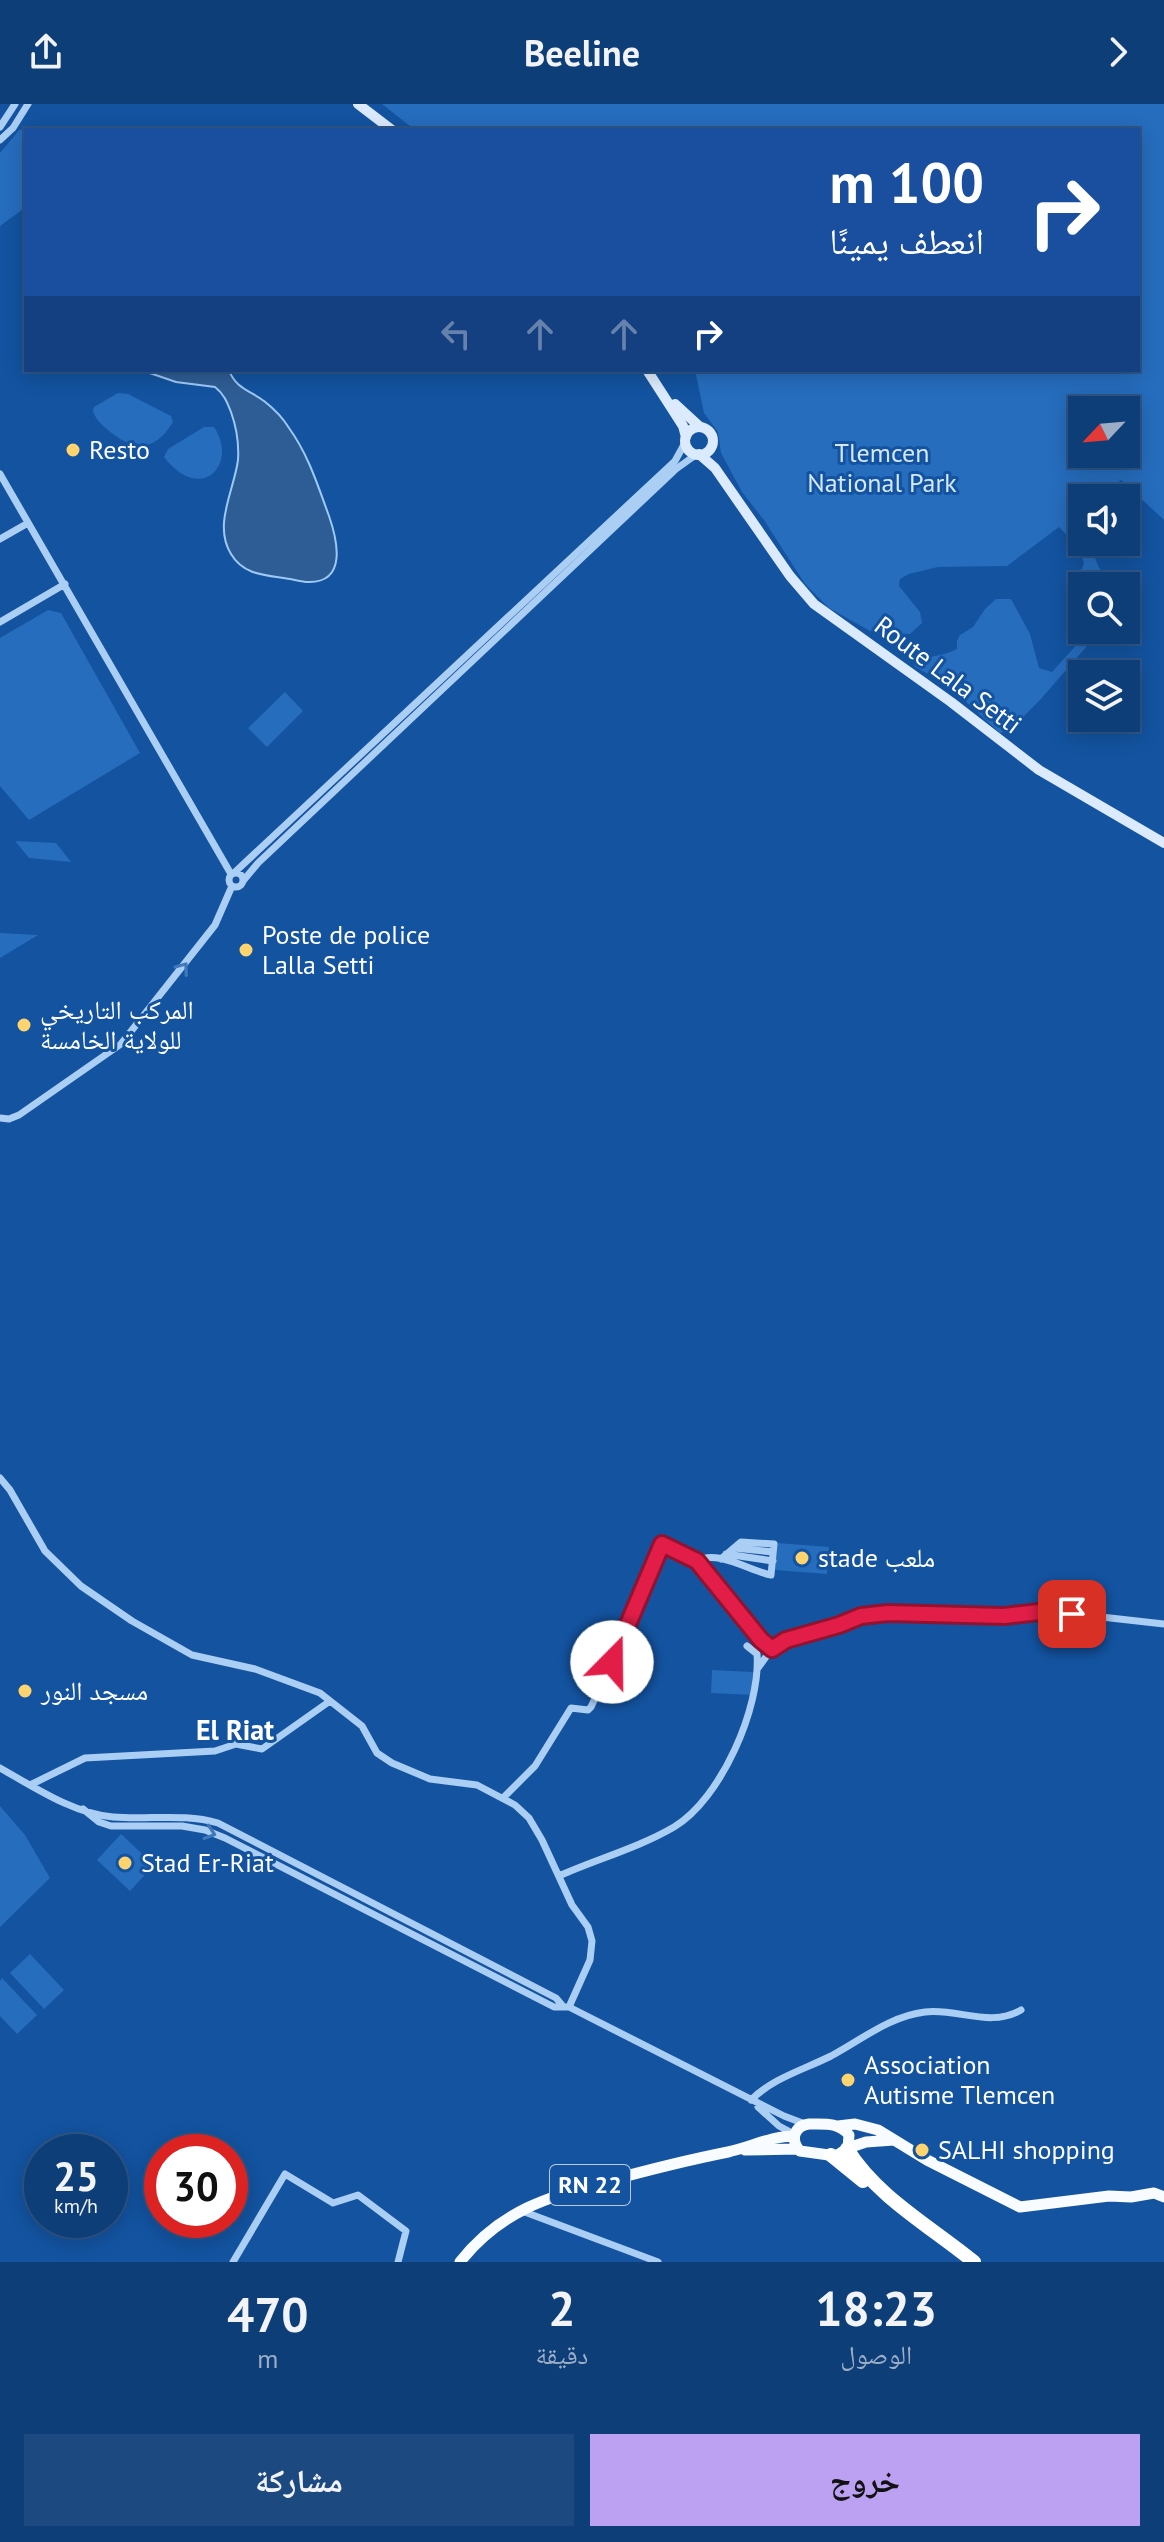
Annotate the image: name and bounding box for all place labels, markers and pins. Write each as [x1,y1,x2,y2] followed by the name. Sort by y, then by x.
[89,433,150,466] place label: Resto
[64,441,82,459] marker: Resto
[262,918,430,981] place label: Poste de police Lalla Setti
[237,941,255,959] marker: Poste de police Lalla Setti
[40,993,194,1056] place label: المركب التاريخي للولاية الخامسة
[15,1016,33,1034] marker: المركب التاريخي للولاية الخامسة
[818,1541,935,1574] place label: stade ملعب
[793,1549,811,1567] marker: stade ملعب
[1038,1580,1106,1648] pin
[40,1674,148,1707] place label: مسجد النور
[16,1682,34,1700] marker: مسجد النور
[141,1846,274,1879] place label: Stad Er-Riat
[116,1854,134,1872] marker: Stad Er-Riat
[864,2048,1055,2111] place label: Association Autisme Tlemcen
[839,2071,857,2089] marker: Association Autisme Tlemcen
[938,2133,1115,2166] place label: SALHI shopping
[913,2141,931,2159] marker: SALHI shopping

